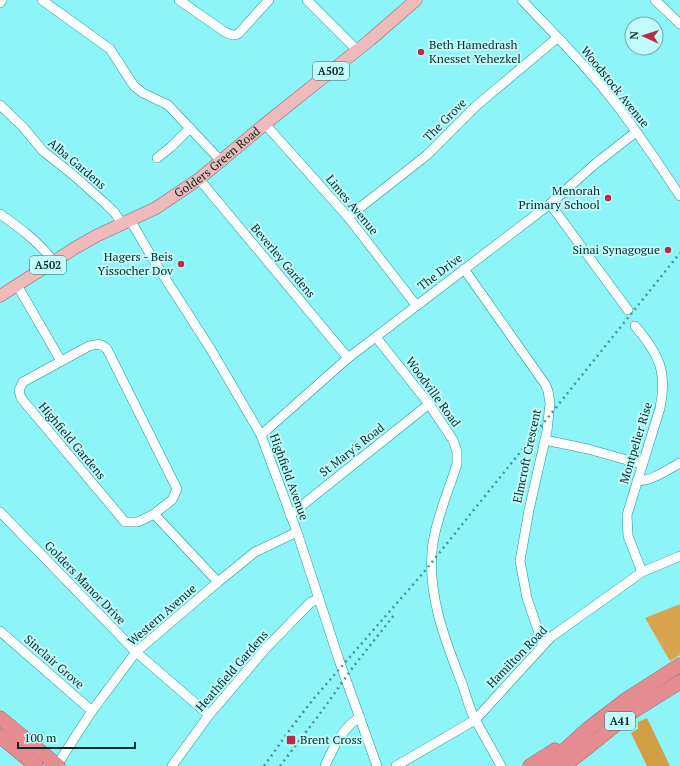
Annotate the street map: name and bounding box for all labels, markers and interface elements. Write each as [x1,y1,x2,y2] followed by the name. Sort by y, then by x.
[624,16,664,56] north arrow
[627,30,641,40] text: N
[429,37,521,66] place label: Beth Hamedrash Knesset Yehezkel
[578,43,653,130] street label: Woodstock Avenue
[416,47,426,57] marker: Beth Hamedrash Knesset Yehezkel
[313,62,349,80] road number: A502
[420,95,469,144] street label: The Grove
[171,123,263,201] street label: Golders Green Road
[45,135,109,192] street label: Alba Gardens
[323,172,382,238] street label: Limes Avenue
[518,183,600,212] place label: Menorah Primary School
[603,193,613,203] marker: Menorah Primary School
[248,221,319,301] street label: Beverley Gardens
[572,242,660,257] place label: Sinai Synagogue
[663,245,673,255] marker: Sinai Synagogue
[97,249,174,278] place label: Hagers - Beis Yissocher Dov
[414,250,465,293] street label: The Drive
[30,256,66,274] road number: A502
[176,259,186,269] marker: Hagers - Beis Yissocher Dov
[403,354,464,430] street label: Woodville Road
[36,399,109,482] street label: Highfield Gardens
[616,400,655,486] street label: Montpelier Rise
[509,407,544,504] street label: Elmcroft Crescent
[316,419,387,480] street label: St Mary's Road
[267,431,312,522] street label: Highfield Avenue
[42,538,129,628] street label: Golders Manor Drive
[124,581,199,648] street label: Western Avenue
[483,622,550,691] street label: Hamilton Road
[192,627,271,714] street label: Heathfield Gardens
[21,631,87,692] street label: Sinclair Grove
[605,712,635,730] road number: A41
[18,724,135,750] scale bar
[24,730,57,745] text: 100 m
[300,732,362,747] place label: Brent Cross
[285,734,297,746] marker: Brent Cross

